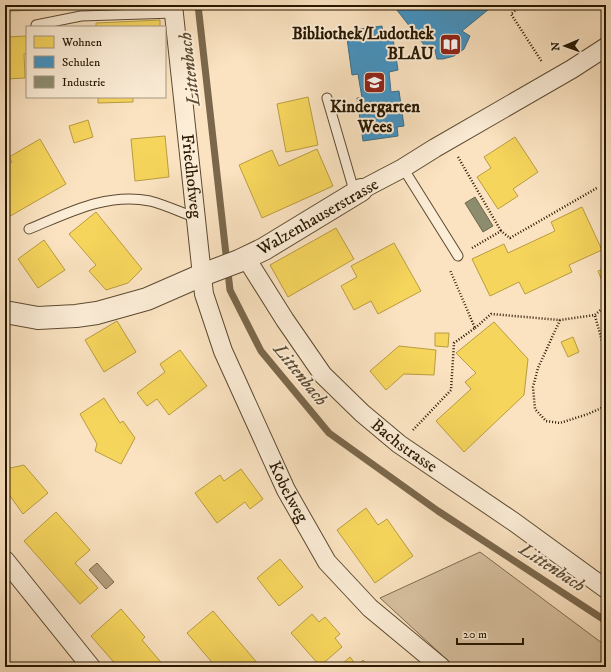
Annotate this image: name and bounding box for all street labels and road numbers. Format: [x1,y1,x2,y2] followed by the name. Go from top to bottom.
[176,133,207,220] street label: Friedhofweg
[252,173,383,261] street label: Walzenhauserstrasse
[366,414,441,478] street label: Bachstrasse
[263,458,314,527] street label: Kobelweg

